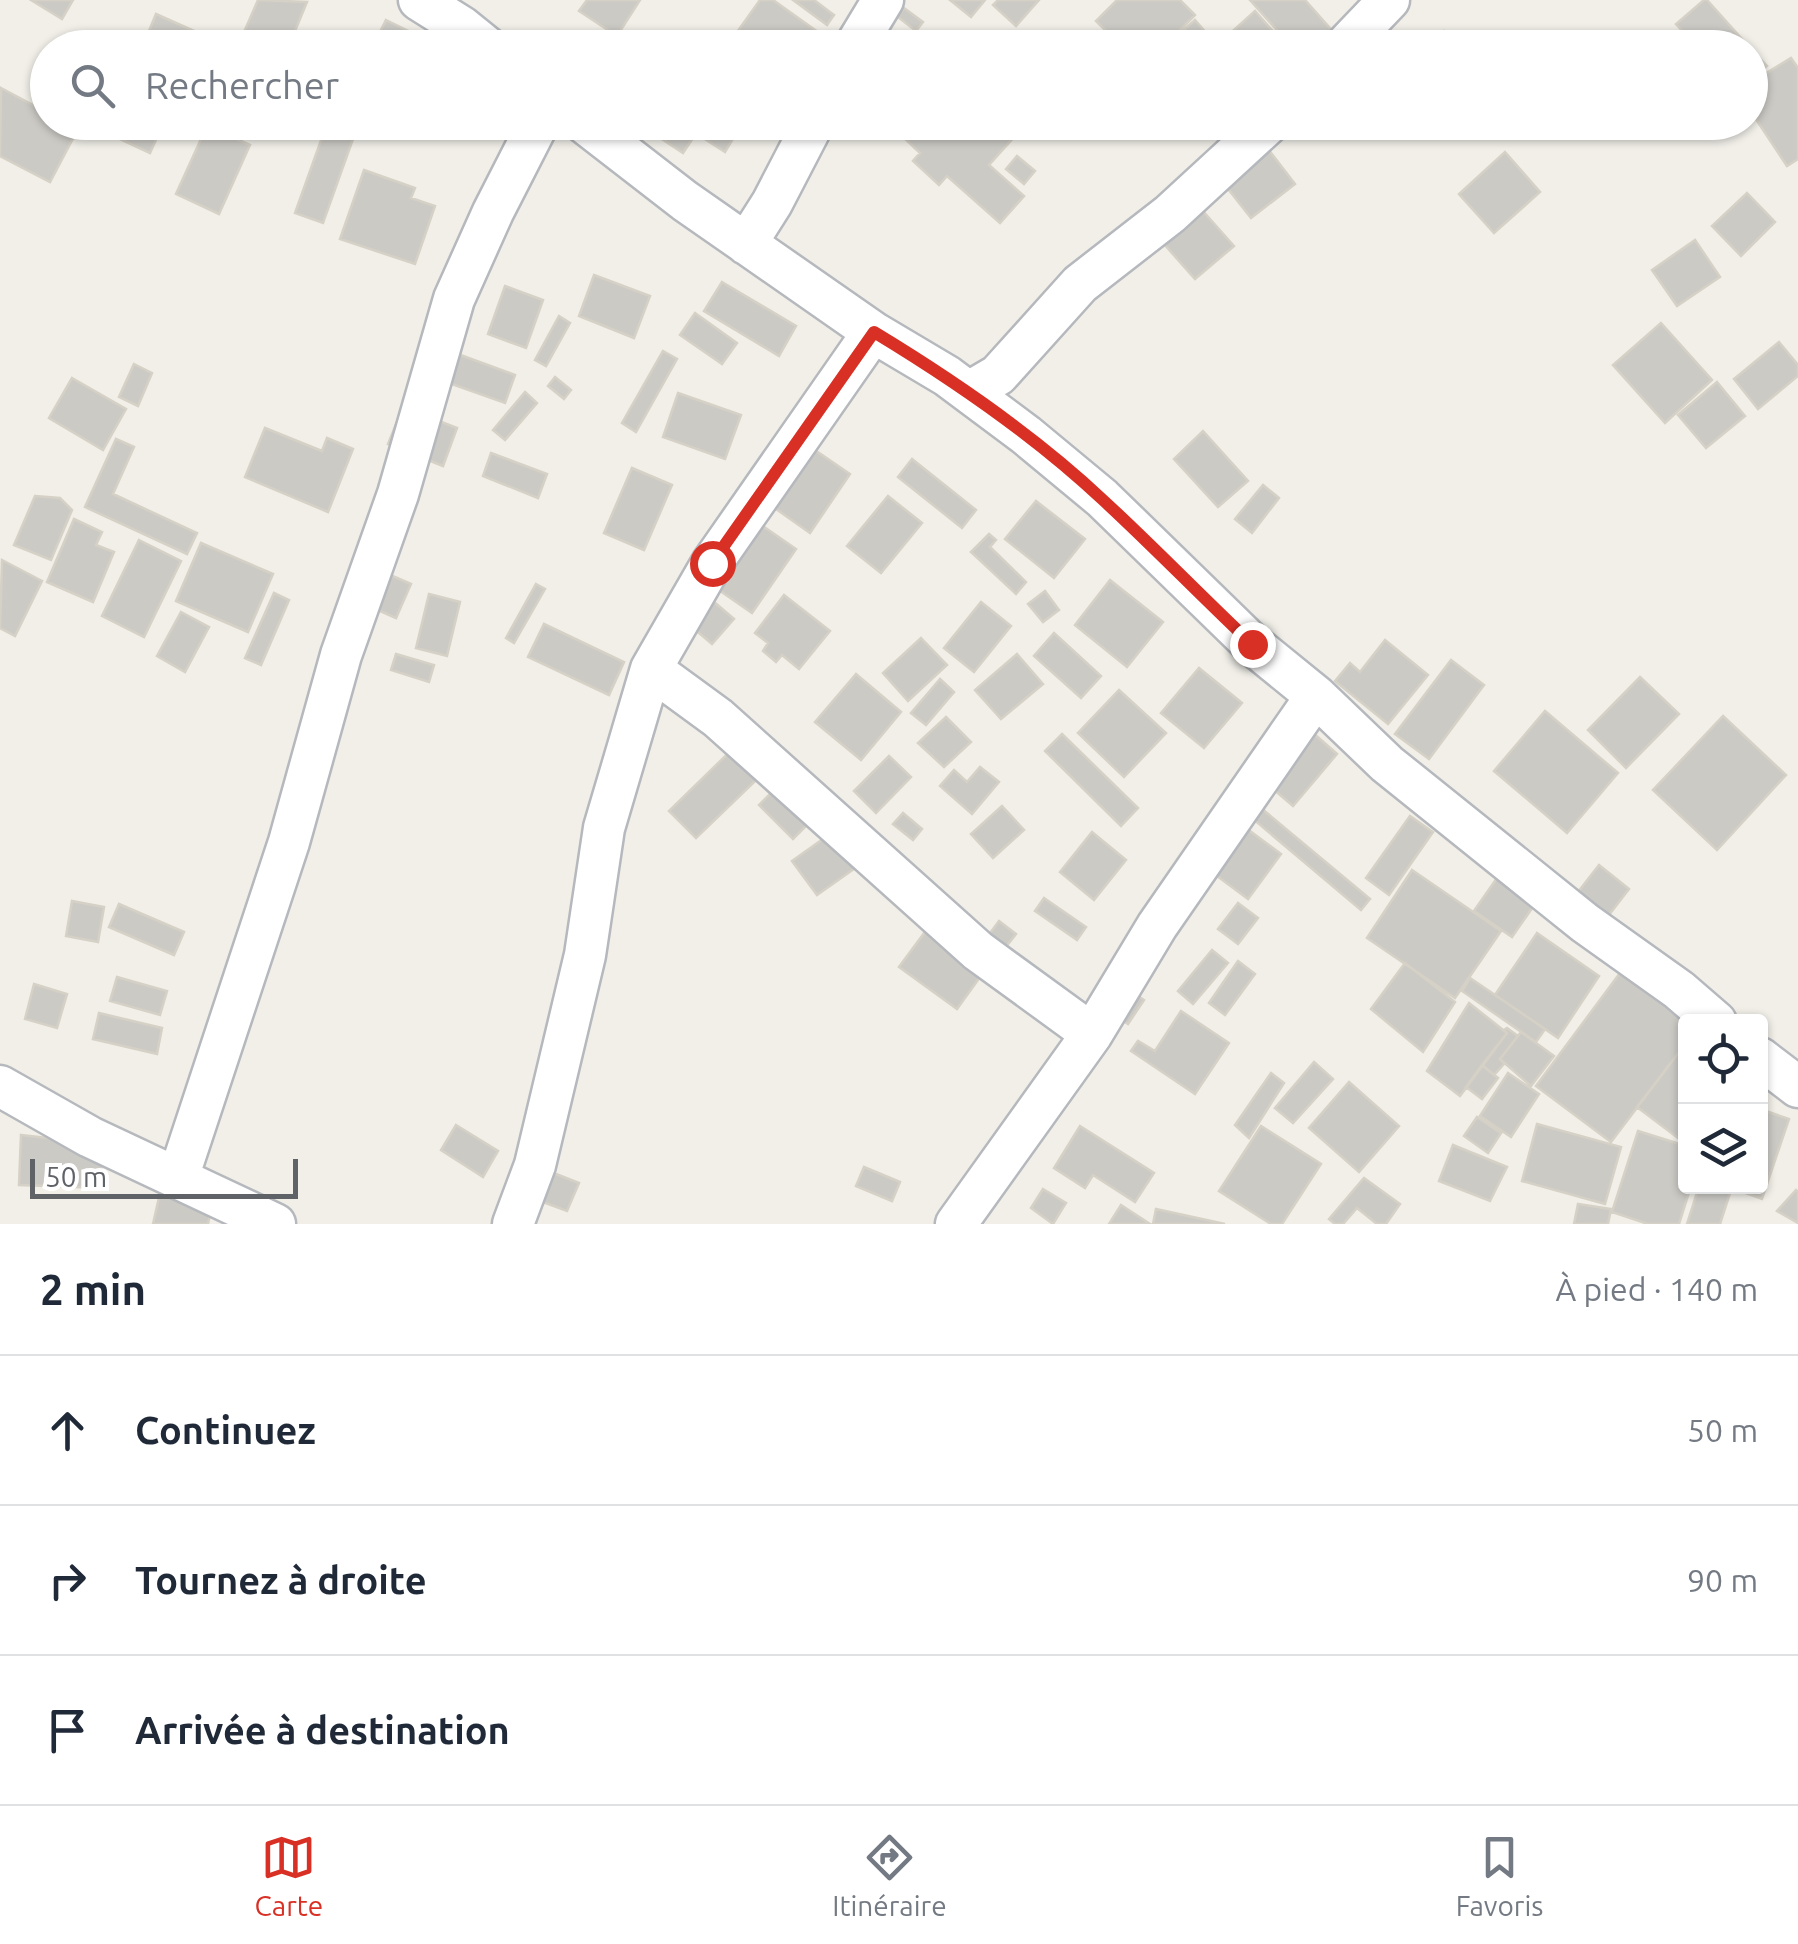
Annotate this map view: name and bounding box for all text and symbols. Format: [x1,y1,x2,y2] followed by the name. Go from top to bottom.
[30,30,1768,140] search box
[65,58,120,113] icon: search
[145,64,339,106] text: Rechercher
[690,541,736,587] route start
[1230,622,1276,668] route end
[1678,1014,1768,1194] map controls
[1678,1014,1768,1104] button: locate
[1678,1104,1768,1194] button: layers
[30,1154,298,1198] scale bar
[45,1161,107,1192] text: 50 m
[40,1266,146,1313] text: 2 min
[1555,1271,1758,1307] text: À pied · 140 m
[40,1403,95,1458] icon: ahead
[135,1409,316,1451] text: Continuez
[1687,1412,1758,1448] text: 50 m
[40,1553,95,1608] icon: right
[135,1559,427,1601] text: Tournez à droite
[1687,1562,1758,1598] text: 90 m
[40,1703,95,1758] icon: arrive
[135,1709,510,1751] text: Arrivée à destination
[255,1830,323,1921] tab: Carte
[832,1830,947,1921] tab: Itinéraire
[1456,1830,1543,1921] tab: Favoris

